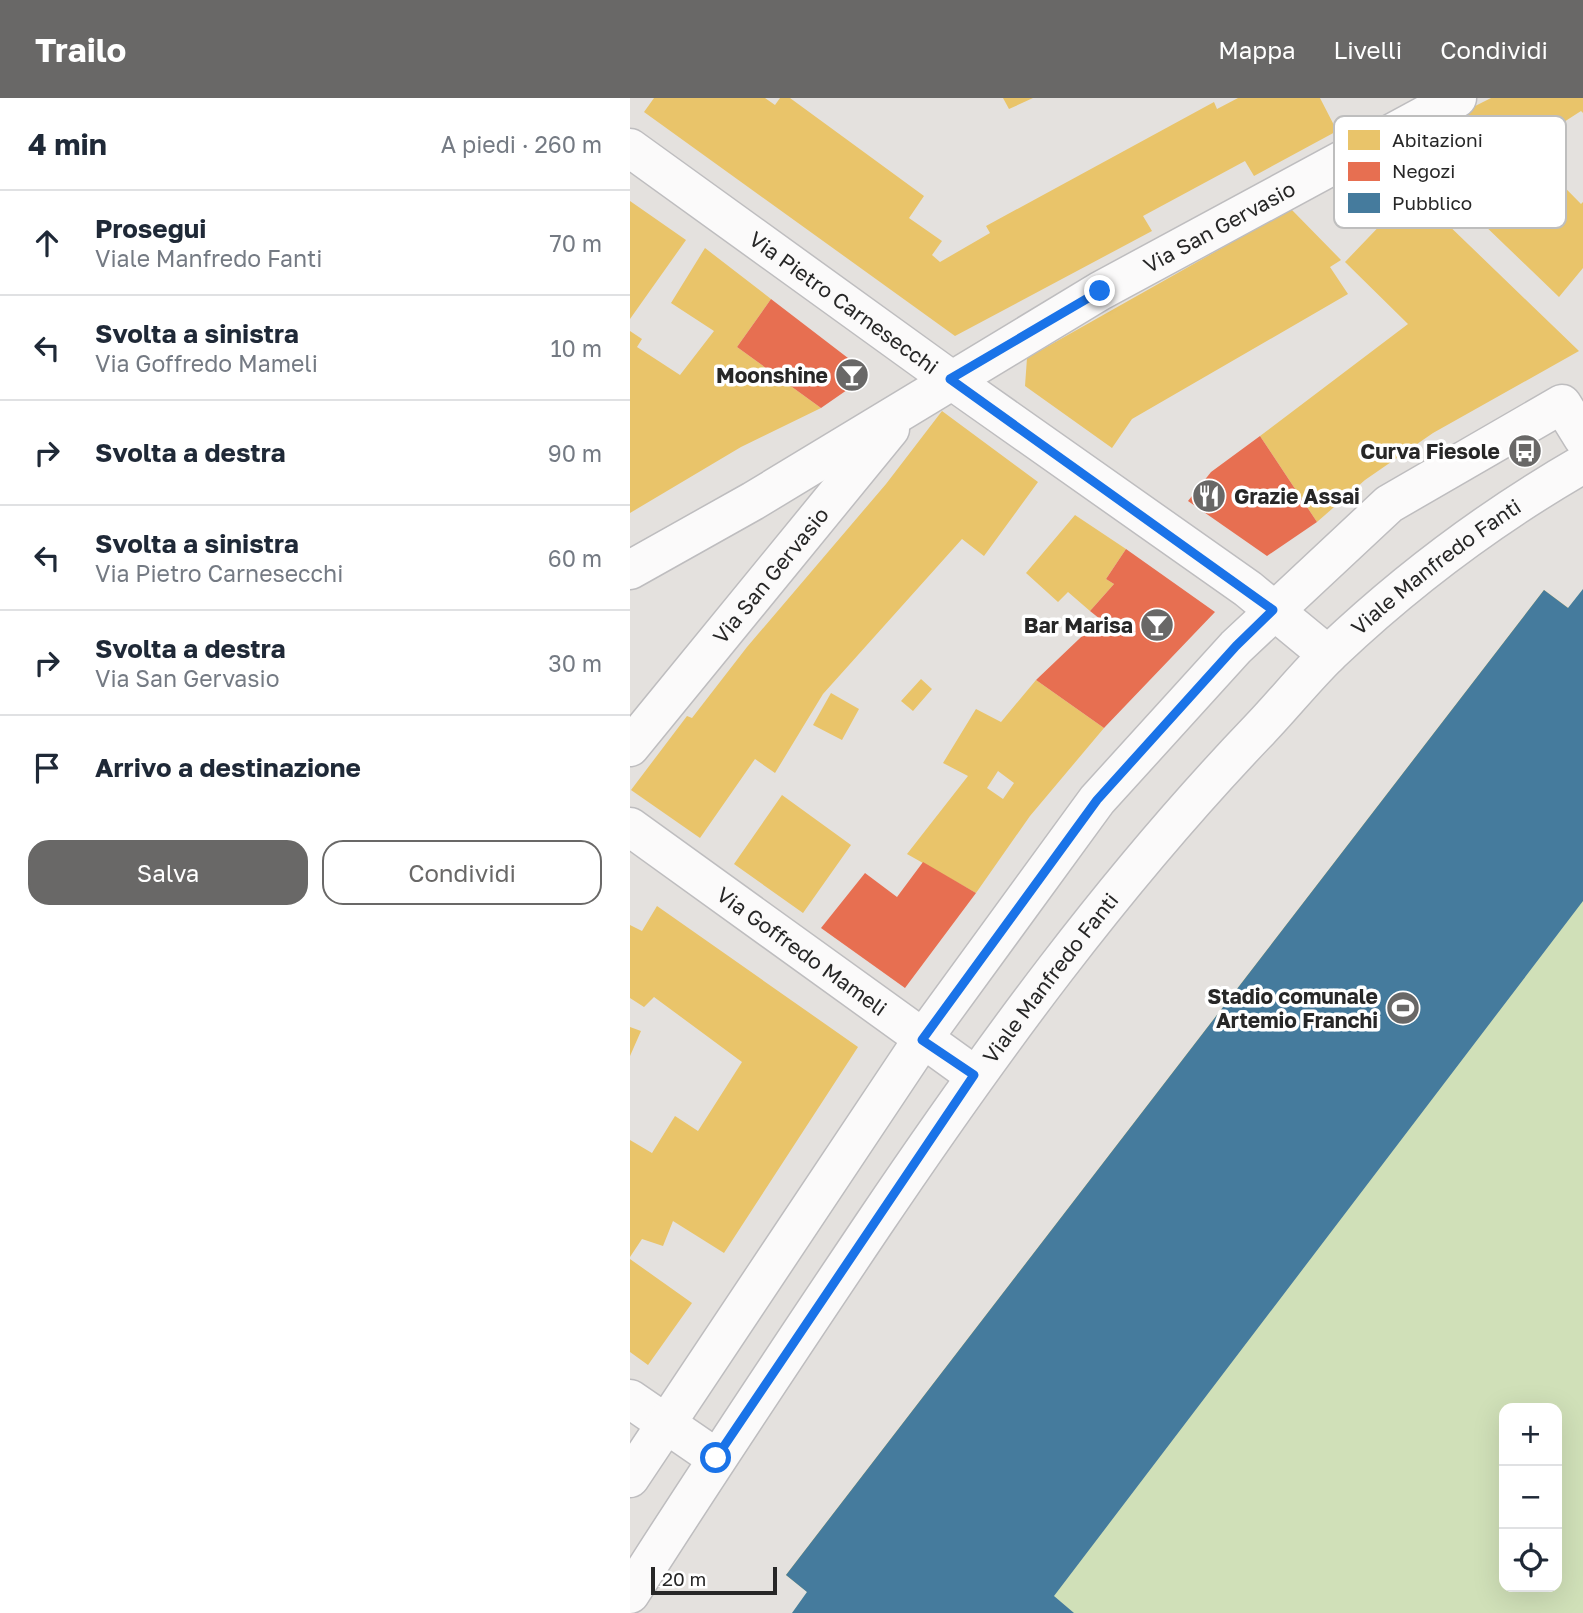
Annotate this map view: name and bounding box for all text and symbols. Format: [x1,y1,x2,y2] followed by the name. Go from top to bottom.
[35,30,126,69] text: Trailo
[1218,35,1295,64] text: Mappa
[1333,35,1402,64] text: Livelli
[1440,35,1548,64] text: Condividi
[1334,116,1566,228] legend
[28,126,107,162] text: 4 min
[1392,128,1483,151] text: Abitazioni
[441,130,602,158] text: A piedi · 260 m
[1392,159,1455,182] text: Negozi
[1139,175,1299,278] street label: Via San Gervasio
[1392,191,1472,214] text: Pubblico
[95,213,206,244] text: Prosegui
[28,224,66,262] icon: ahead
[744,226,944,379] street label: Via Pietro Carnesecchi
[549,229,602,257] text: 70 m
[95,244,322,272] text: Viale Manfredo Fanti
[1084,275,1115,306] route end
[95,318,299,349] text: Svolta a sinistra
[28,329,66,367] icon: left
[550,334,602,362] text: 10 m
[95,349,318,377] text: Via Goffredo Mameli
[833,356,871,394] bar icon: Moonshine
[716,362,828,388] place label: Moonshine
[1506,432,1544,470] bus stop icon: Curva Fiesole
[28,434,66,472] icon: right
[95,437,286,468] text: Svolta a destra
[1360,438,1500,464] place label: Curva Fiesole
[548,439,602,467] text: 90 m
[1190,477,1228,515] restaurant icon: Grazie Assai
[1234,483,1360,509] place label: Grazie Assai
[1346,493,1526,640] street label: Viale Manfredo Fanti
[707,502,834,649] street label: Via San Gervasio
[95,528,299,559] text: Svolta a sinistra
[28,539,66,577] icon: left
[548,544,602,572] text: 60 m
[95,559,343,587] text: Via Pietro Carnesecchi
[1138,606,1176,644] bar icon: Bar Marisa
[1024,612,1133,638] place label: Bar Marisa
[95,633,286,664] text: Svolta a destra
[28,644,66,682] icon: right
[548,649,602,677] text: 30 m
[95,664,279,692] text: Via San Gervasio
[28,749,66,787] icon: arrive
[95,752,361,783] text: Arrivo a destinazione
[28,840,308,905] button: Salva
[322,840,602,905] button: Condividi
[712,881,892,1021] street label: Via Goffredo Mameli
[977,887,1124,1068] street label: Viale Manfredo Fanti
[1207,983,1378,1033] place label: Stadio comunale Artemio Franchi
[1384,989,1422,1027] sports icon: Stadio comunale Artemio Franchi
[1499,1403,1562,1592] map controls
[1499,1403,1562,1466] button: +
[700,1442,731,1473] route start
[1499,1466,1562,1529] button: −
[1499,1529,1562,1592] button: locate
[651,1564,777,1596] scale bar
[662,1567,706,1590] text: 20 m

